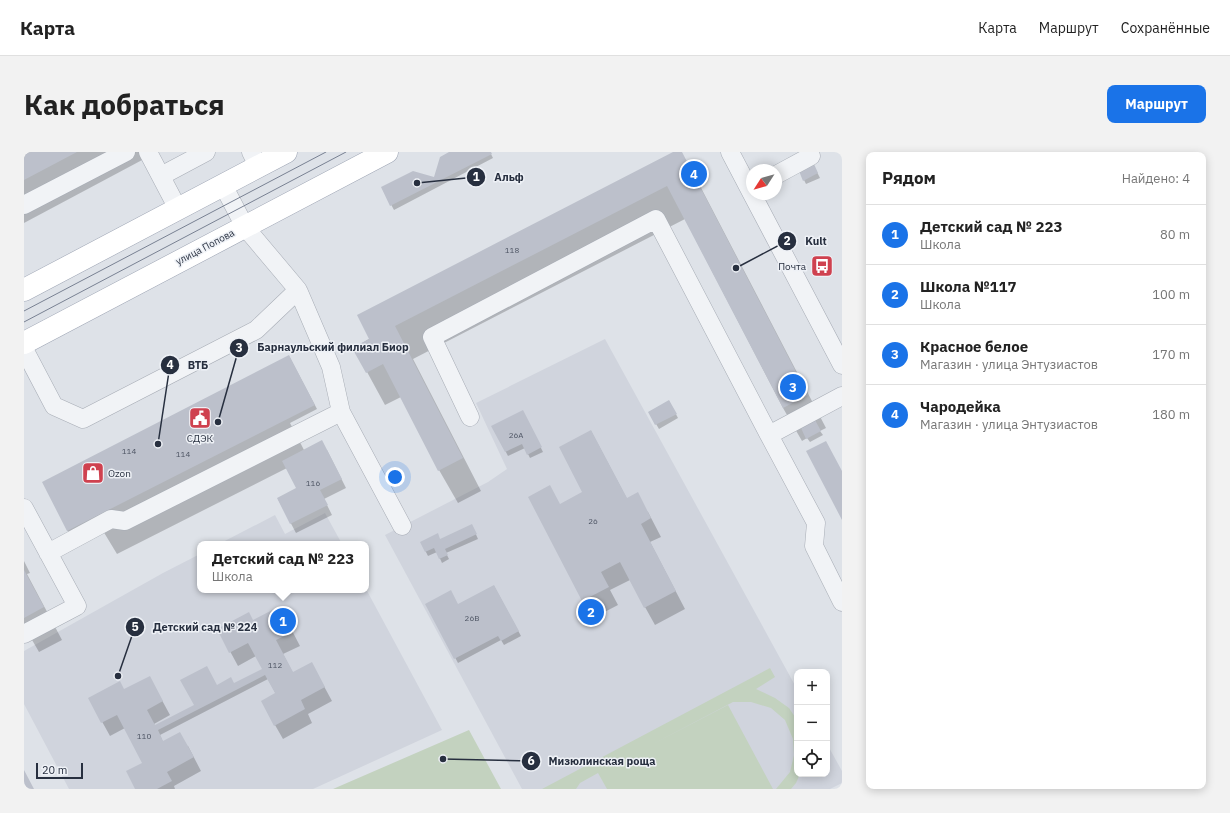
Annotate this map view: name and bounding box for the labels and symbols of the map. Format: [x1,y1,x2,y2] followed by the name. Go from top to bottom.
[681,159,707,189] pin: 4
[746,164,782,200] north arrow
[466,166,531,189] callout: Альф
[472,169,480,184] text: 1
[494,170,524,184] text: Альф
[173,226,237,268] street label: улица Попова
[777,229,835,252] callout: Kult
[783,233,791,248] text: 2
[805,234,827,248] text: Kult
[505,245,519,255] house number: 118
[809,253,835,279] bus stop icon: Почта
[778,260,807,273] place label: Почта
[229,336,416,359] callout: Барнаульский филиал Биор
[235,340,243,355] text: 3
[257,340,409,354] text: Барнаульский филиал Биор
[160,353,216,376] callout: ВТБ
[166,357,174,372] text: 4
[188,358,208,372] text: ВТБ
[780,372,806,402] pin: 3
[187,405,213,431] public building icon: СДЭК
[509,430,523,440] house number: 26А
[187,432,214,445] place label: СДЭК
[122,446,136,456] house number: 114
[176,449,190,459] house number: 114
[80,460,106,486] shop icon: Ozon
[108,467,131,480] place label: Ozon
[385,467,405,487] your location
[306,478,320,488] house number: 116
[588,516,598,526] house number: 26
[578,597,604,627] pin: 2
[270,606,296,636] pin: 1
[465,613,479,623] house number: 26В
[125,616,266,639] callout: Детский сад № 224
[131,619,139,634] text: 5
[153,620,258,634] text: Детский сад № 224
[268,660,282,670] house number: 112
[137,731,151,741] house number: 110
[521,750,664,773] callout: Мизюлинская роща
[527,753,535,768] text: 6
[549,754,655,768] text: Мизюлинская роща
[36,761,83,780] scale bar

